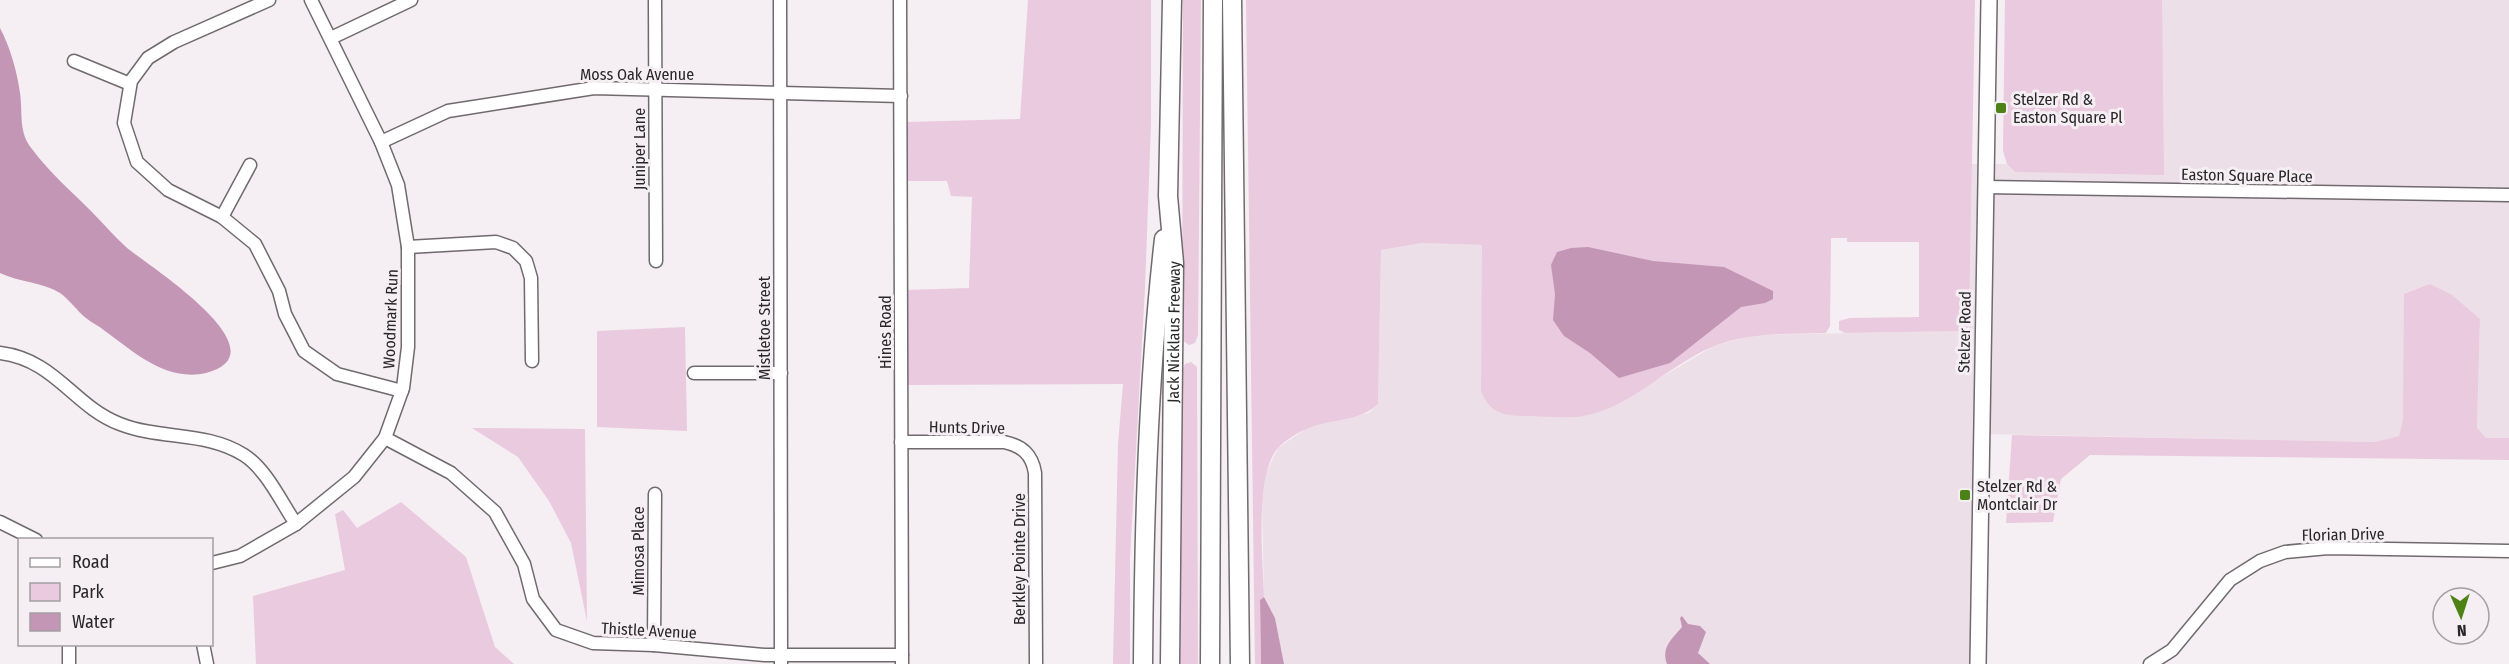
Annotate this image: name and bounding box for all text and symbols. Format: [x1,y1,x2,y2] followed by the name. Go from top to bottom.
[580,65,694,84] street label: Moss Oak Avenue
[2013,90,2122,127] place label: Stelzer Rd & Easton Square Pl
[1994,101,2008,115] marker: Stelzer Rd & Easton Square Pl
[630,108,649,190] street label: Juniper Lane
[2181,165,2313,186] street label: Easton Square Place
[1164,260,1184,403] street label: Jack Nicklaus Freeway
[379,269,402,369] street label: Woodmark Run
[755,275,774,380] street label: Mistletoe Street
[1954,291,1975,373] street label: Stelzer Road
[876,295,895,369] street label: Hines Road
[929,417,1005,438] street label: Hunts Drive
[1977,477,2058,514] place label: Stelzer Rd & Montclair Dr
[1958,488,1972,502] marker: Stelzer Rd & Montclair Dr
[1010,493,1029,625] street label: Berkley Pointe Drive
[629,506,648,596] street label: Mimosa Place
[2301,524,2385,545] street label: Florian Drive
[18,538,213,646] legend
[72,551,109,573] text: Road
[72,581,105,603] text: Park
[2431,586,2491,646] north arrow
[72,611,115,633] text: Water
[601,619,697,642] street label: Thistle Avenue
[2456,621,2467,640] text: N

